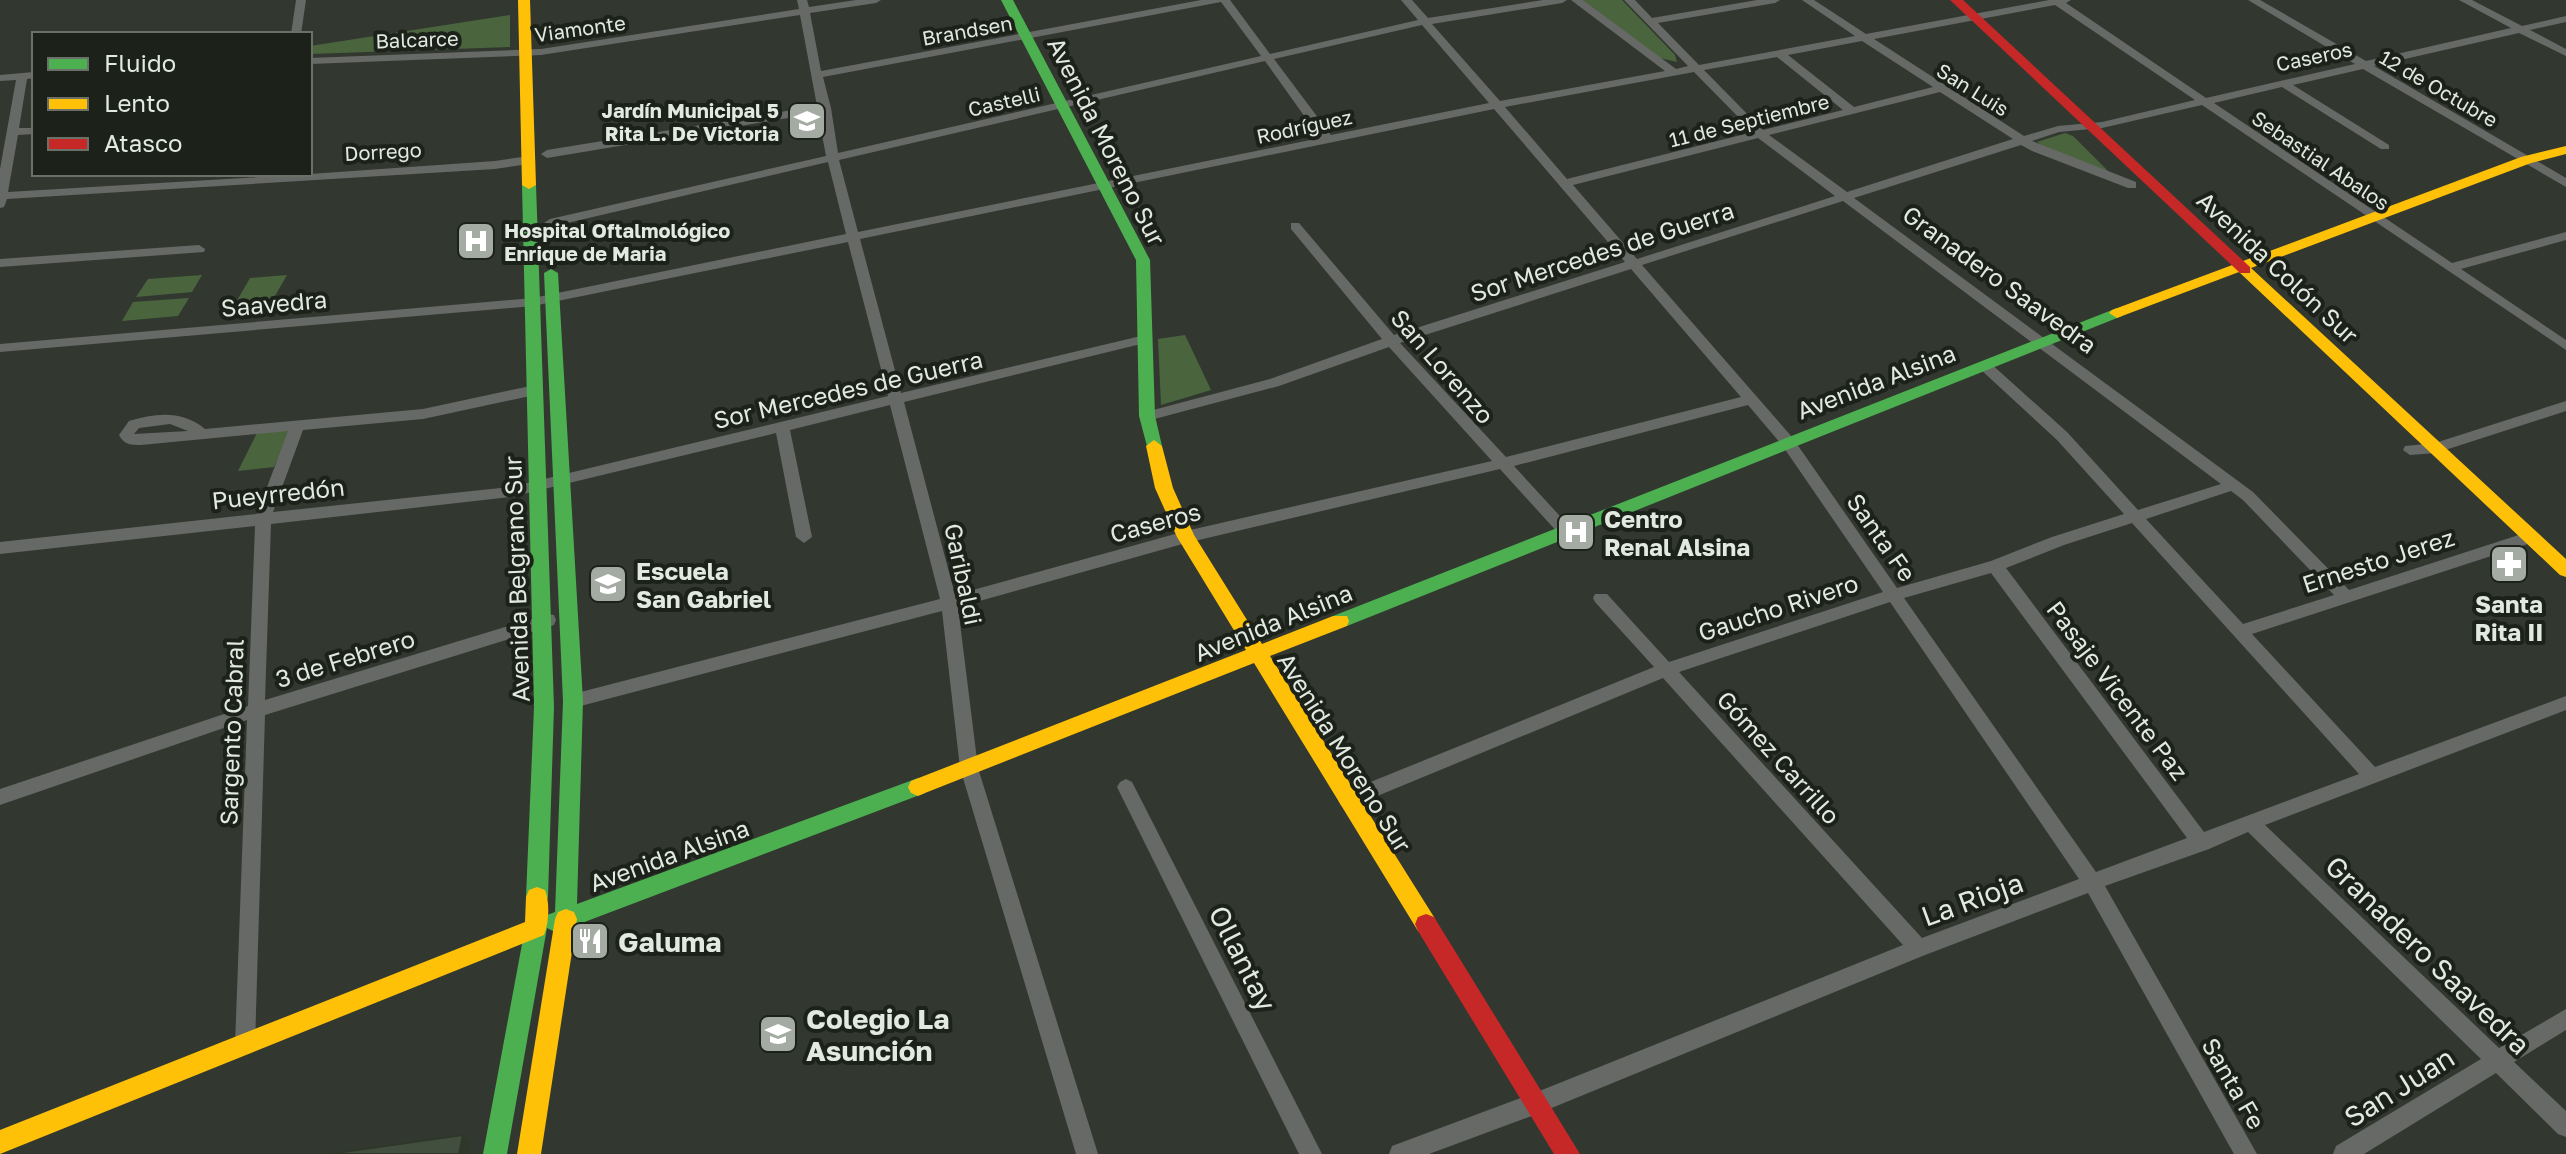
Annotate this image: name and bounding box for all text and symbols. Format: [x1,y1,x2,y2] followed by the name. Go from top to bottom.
[533,10,627,46] street label: Viamonte
[920,10,1014,50] street label: Brandsen
[375,26,459,52] street label: Balcarce
[32,32,312,176] legend
[1042,32,1172,250] street label: Avenida Moreno Sur
[2274,36,2354,76] street label: Caseros
[2376,44,2502,132] street label: 12 de Octubre
[104,48,176,77] text: Fluido
[1933,58,2013,120] street label: San Luis
[966,81,1042,121] street label: Castelli
[104,88,170,117] text: Lento
[1666,88,1832,152] street label: 11 de Septiembre
[602,98,779,145] place label: Jardín Municipal 5 Rita L. De Victoria
[786,100,828,142] school or university icon: Jardín Municipal 5 Rita L. De Victoria
[1254,104,1354,148] street label: Rodríguez
[2248,105,2394,215] street label: Sebastial Abalos
[104,128,182,157] text: Atasco
[344,137,422,165] street label: Dorrego
[2191,185,2365,349] street label: Avenida Colón Sur
[1467,195,1737,307] street label: Sor Mercedes de Guerra
[1897,199,2103,359] street label: Granadero Saavedra
[504,218,730,265] place label: Hospital Oftalmológico Enrique de Maria
[455,220,497,262] hospital icon: Hospital Oftalmológico Enrique de Maria
[220,284,328,322] street label: Saavedra
[1385,303,1501,429] street label: San Lorenzo
[1792,337,1960,425] street label: Avenida Alsina
[711,344,985,434] street label: Sor Mercedes de Guerra
[497,455,535,703] street label: Avenida Belgrano Sur
[210,472,346,514] street label: Pueyrredón
[1841,487,1923,587] street label: Santa Fe
[1106,496,1204,548] street label: Caseros
[1604,504,1750,561] place label: Centro Renal Alsina
[1555,511,1597,553] hospital icon: Centro Renal Alsina
[939,520,989,628] street label: Garibaldi
[2298,522,2458,598] street label: Ernesto Jerez
[2488,543,2530,585] pharmacy icon: Santa Rita II
[636,556,771,613] place label: Escuela San Gabriel
[587,563,629,605] school or university icon: Escuela San Gabriel
[1694,567,1862,647] street label: Gaucho Rivero
[1190,577,1356,667] street label: Avenida Alsina
[2474,589,2544,646] place label: Santa Rita II
[2041,595,2195,785] street label: Pasaje Vicente Paz
[272,623,418,693] street label: 3 de Febrero
[213,638,249,826] street label: Sargento Cabral
[1272,647,1418,857] street label: Avenida Moreno Sur
[1712,684,1846,830] street label: Gómez Carrillo
[585,813,753,897] street label: Avenida Alsina
[2319,849,2537,1061] street label: Granadero Saavedra
[1917,865,2027,933] street label: La Rioja
[1203,900,1284,1016] street label: Ollantay
[569,920,611,962] restaurant icon: Galuma
[618,925,722,958] place label: Galuma
[806,1002,950,1067] place label: Colegio La Asunción
[757,1013,799,1055] school or university icon: Colegio La Asunción
[2196,1032,2272,1134] street label: Santa Fe
[2338,1040,2460,1134] street label: San Juan

